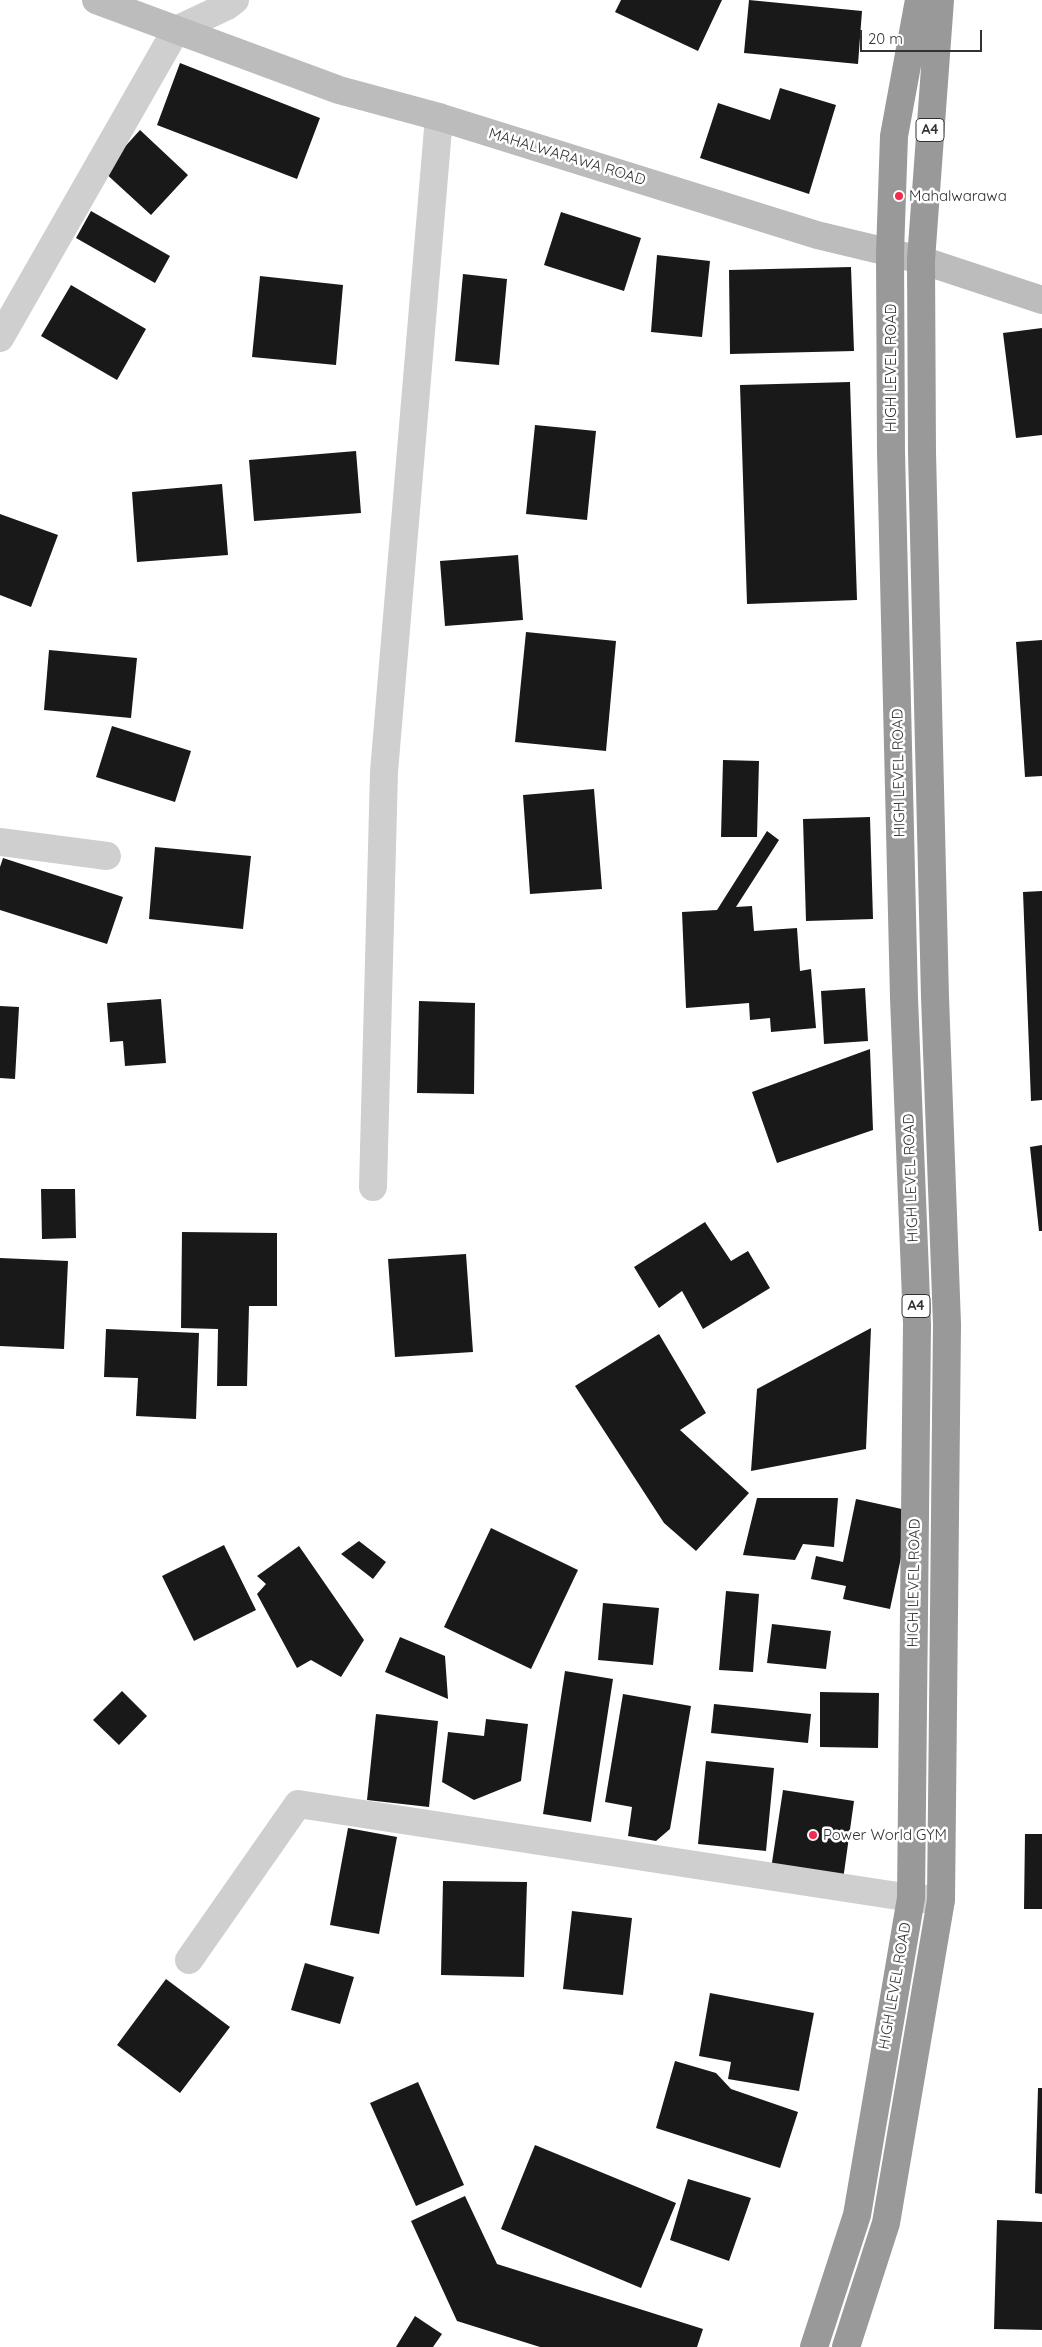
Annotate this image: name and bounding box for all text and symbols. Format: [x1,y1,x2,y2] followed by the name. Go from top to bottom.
[862,20,984,52] scale bar
[868,29,903,48] text: 20 m
[916,118,944,142] road number: A4
[486,125,648,189] street label: MAHALWARAWA ROAD
[909,187,1007,205] place label: Mahalwarawa
[893,190,905,202] marker: Mahalwarawa
[882,304,900,432] street label: HIGH LEVEL ROAD
[889,708,909,838] street label: HIGH LEVEL ROAD
[900,1113,922,1243] street label: HIGH LEVEL ROAD
[902,1294,930,1318] road number: A4
[904,1518,924,1648] street label: HIGH LEVEL ROAD
[823,1826,947,1844] place label: Power World GYM
[807,1829,819,1841] marker: Power World GYM
[875,1921,915,2051] street label: HIGH LEVEL ROAD

